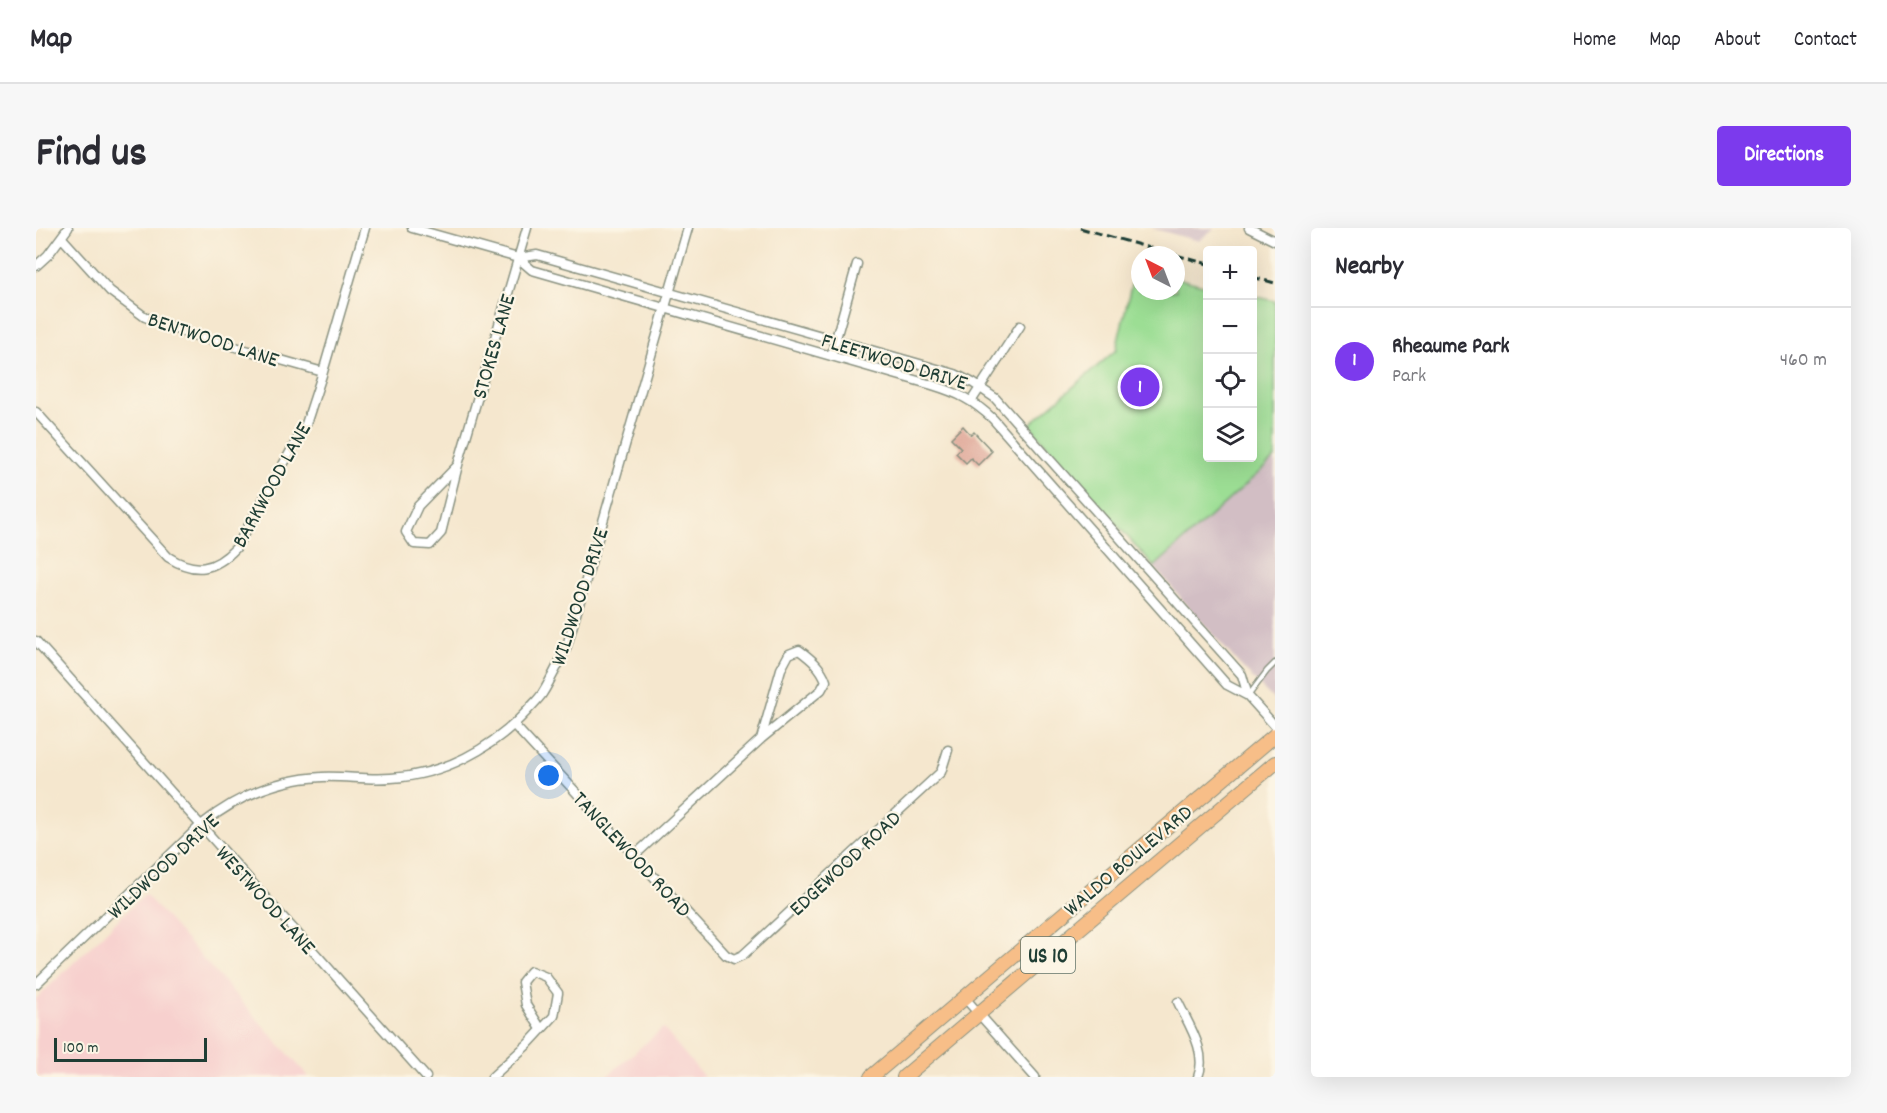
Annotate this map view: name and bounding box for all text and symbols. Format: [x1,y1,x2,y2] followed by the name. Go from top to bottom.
[30,21,72,61] text: Map
[1572,26,1616,56] text: Home
[1649,26,1681,56] text: Map
[1714,26,1761,56] text: About
[1794,26,1857,56] text: Contact
[36,126,147,186] text: Find us
[1717,126,1851,186] button: Directions
[1131,246,1185,300] north arrow
[1203,246,1257,462] map controls
[1203,246,1257,300] button: +
[1335,249,1403,286] text: Nearby
[466,291,525,403] street label: STOKES LANE
[1203,300,1257,354] button: −
[143,306,282,377] street label: BENTWOOD LANE
[817,326,971,400] street label: FLEETWOOD DRIVE
[1392,332,1510,363] text: Rheaume Park
[1352,347,1357,375] text: 1
[1780,347,1827,375] text: 460 m
[1203,354,1257,408] button: locate
[1392,363,1426,391] text: Park
[1120,364,1160,410] pin: 1
[1203,408,1257,462] button: layers
[226,417,320,554] street label: BARKWOOD LANE
[544,524,618,670] street label: WILDWOOD DRIVE
[534,761,563,790] your location
[564,785,697,925] street label: TANGLEWOOD ROAD
[1058,798,1200,925] street label: WALDO BOULEVARD
[783,804,909,925] street label: EDGEWOOD ROAD
[101,807,227,928] street label: WILDWOOD DRIVE
[207,840,322,963] street label: WESTWOOD LANE
[1021,937,1075,973] road number: US 10
[54,1035,207,1062] scale bar
[63,1037,99,1060] text: 100 m

